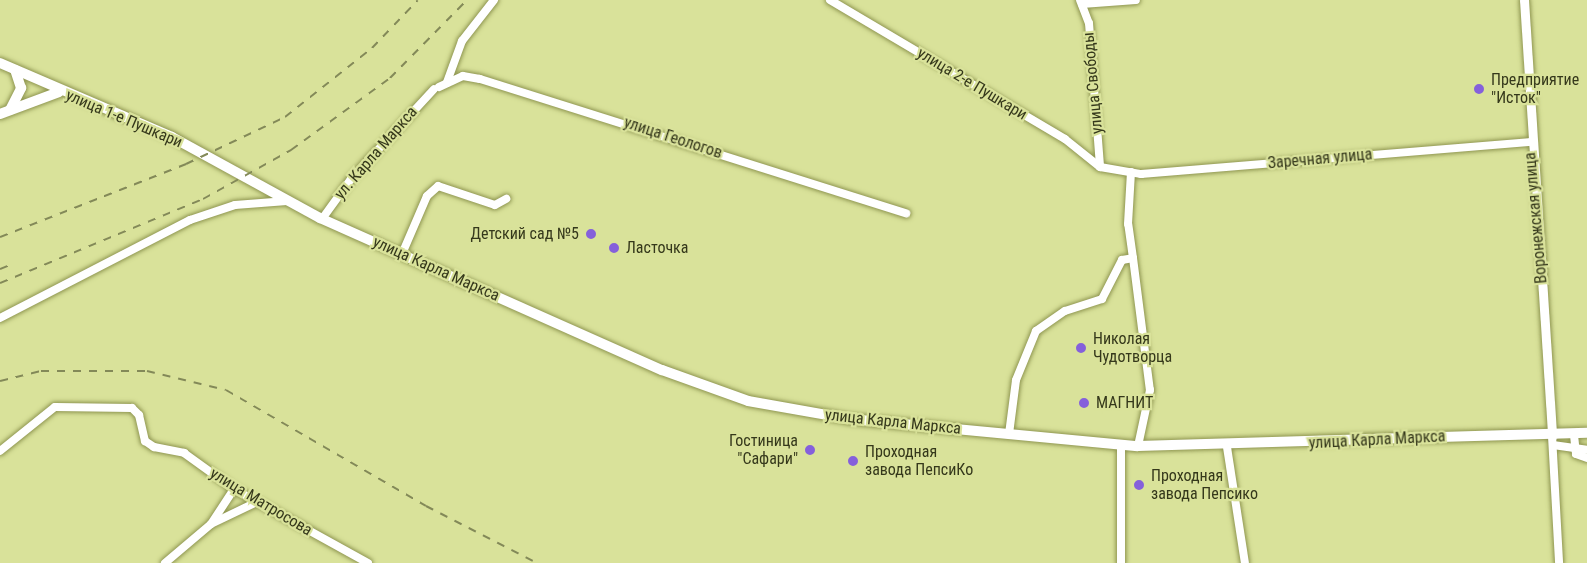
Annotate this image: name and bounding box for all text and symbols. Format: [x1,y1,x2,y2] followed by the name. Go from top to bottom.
[1079,31,1107,135] street label: улица Свободы
[914,44,1030,124] street label: улица 2-е Пушкари
[1491,70,1579,108] place label: Предприятие "Исток"
[1472,82,1486,96] marker: Предприятие "Исток"
[63,86,185,152] street label: улица 1-е Пушкари
[331,103,421,203] street label: ул. Карла Маркса
[621,113,725,163] street label: улица Геологов
[1267,145,1373,173] street label: Заречная улица
[1521,152,1551,284] street label: Воронежская улица
[470,224,579,244] place label: Детский сад №5
[584,227,598,241] marker: Детский сад №5
[370,232,502,306] street label: улица Карла Маркса
[626,238,688,258] place label: Ласточка
[607,241,621,255] marker: Ласточка
[1093,329,1172,367] place label: Николая Чудотворца
[1074,341,1088,355] marker: Николая Чудотворца
[1096,393,1153,413] place label: МАГНИТ
[1077,396,1091,410] marker: МАГНИТ
[824,405,962,439] street label: улица Карла Маркса
[1308,427,1446,453] street label: улица Карла Маркса
[729,431,798,469] place label: Гостиница "Сафари"
[865,442,973,480] place label: Проходная завода ПепсиКо
[803,443,817,457] marker: Гостиница "Сафари"
[846,454,860,468] marker: Проходная завода ПепсиКо
[206,464,316,540] street label: улица Матросова
[1151,466,1258,504] place label: Проходная завода Пепсико
[1132,478,1146,492] marker: Проходная завода Пепсико

